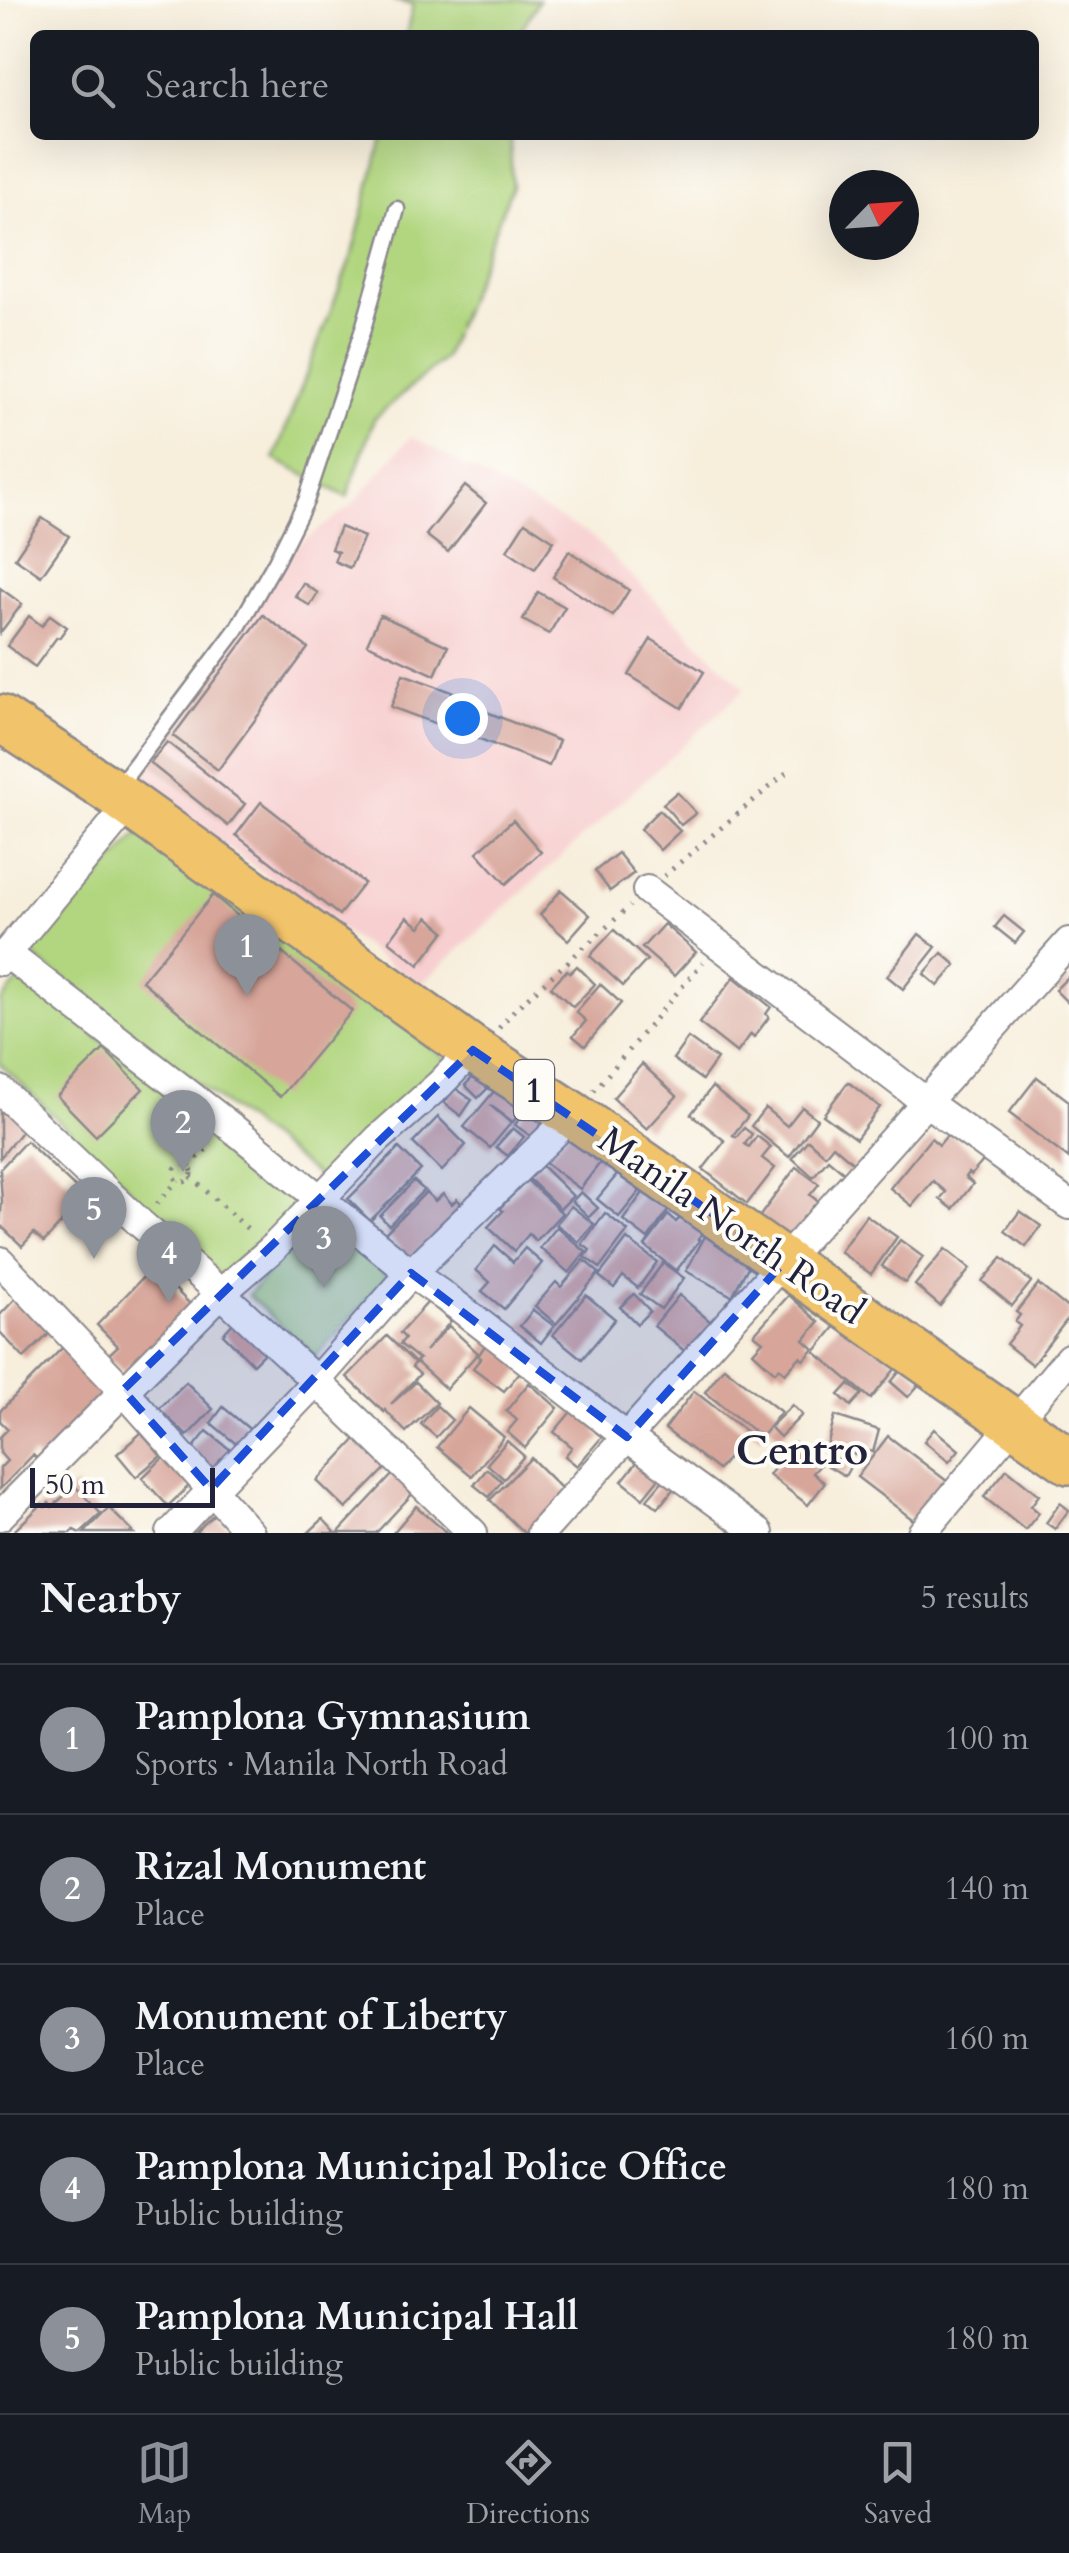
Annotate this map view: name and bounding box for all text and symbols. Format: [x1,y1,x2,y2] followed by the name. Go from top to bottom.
[30,30,1039,140] search box
[65,58,120,113] icon: search
[145,59,329,111] text: Search here
[829,170,919,260] north arrow
[437,693,488,744] your location
[214,914,280,996] pin: 1
[514,1060,554,1120] road number: 1
[150,1090,216,1172] pin: 2
[588,1114,875,1337] street label: Manila North Road
[62,1176,126,1259] pin: 5
[292,1206,356,1288] pin: 3
[136,1220,202,1303] pin: 4
[736,1422,868,1479] district label: Centro
[30,1463,215,1508] scale bar
[45,1466,105,1504] text: 50 m
[40,1570,182,1627] text: Nearby
[921,1576,1029,1620] text: 5 results
[135,1691,530,1743] text: Pamplona Gymnasium
[64,1717,81,1761] text: 1
[944,1717,1029,1761] text: 100 m
[135,1743,508,1787] text: Sports · Manila North Road
[135,1841,426,1893] text: Rizal Monument
[64,1867,81,1911] text: 2
[944,1867,1029,1911] text: 140 m
[135,1893,205,1937] text: Place
[135,1991,507,2043] text: Monument of Liberty
[64,2017,81,2061] text: 3
[944,2017,1029,2061] text: 160 m
[135,2043,205,2087] text: Place
[135,2141,727,2193] text: Pamplona Municipal Police Office
[64,2167,81,2211] text: 4
[944,2167,1029,2211] text: 180 m
[135,2193,343,2237] text: Public building
[135,2291,578,2343] text: Pamplona Municipal Hall
[64,2317,81,2361] text: 5
[944,2317,1029,2361] text: 180 m
[135,2343,343,2387] text: Public building
[137,2435,192,2533] tab: Map
[466,2435,590,2533] tab: Directions
[864,2435,932,2533] tab: Saved

